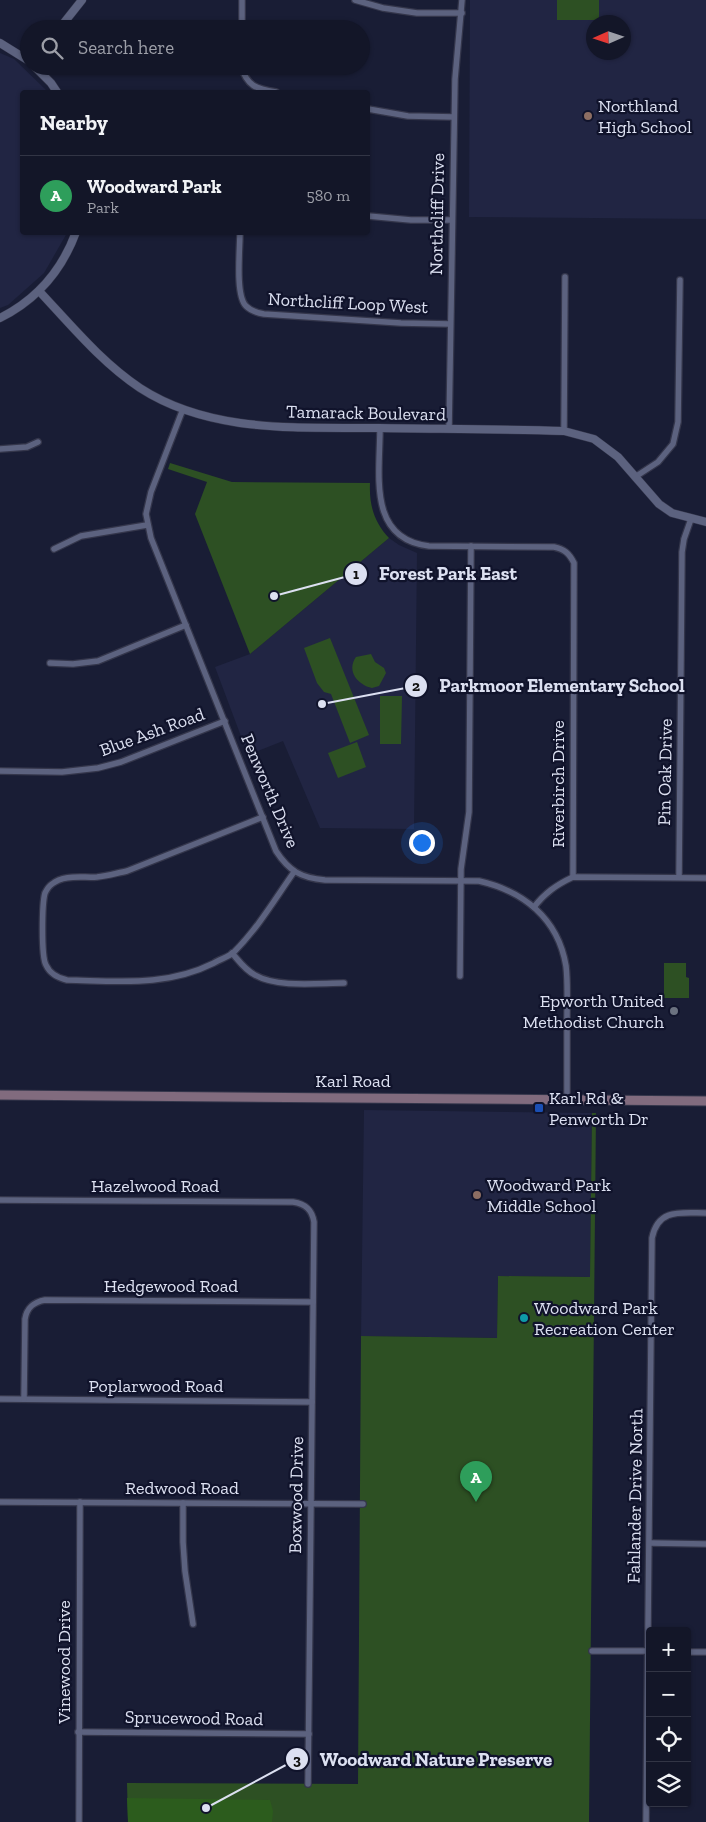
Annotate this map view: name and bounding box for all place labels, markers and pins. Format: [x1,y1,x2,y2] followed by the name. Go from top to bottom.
[598,95,692,138] place label: Northland High School
[582,110,594,122] marker: Northland High School
[344,557,527,591] callout: Forest Park East
[403,669,695,703] callout: Parkmoor Elementary School
[523,990,664,1033] place label: Epworth United Methodist Church
[668,1005,680,1017] marker: Epworth United Methodist Church
[549,1087,649,1130] place label: Karl Rd & Penworth Dr
[533,1102,545,1114] marker: Karl Rd & Penworth Dr
[487,1174,612,1217] place label: Woodward Park Middle School
[471,1189,483,1201] marker: Woodward Park Middle School
[534,1297,675,1340] place label: Woodward Park Recreation Center
[518,1312,530,1324] marker: Woodward Park Recreation Center
[460,1461,492,1502] pin: A
[285,1742,562,1776] callout: Woodward Nature Preserve

